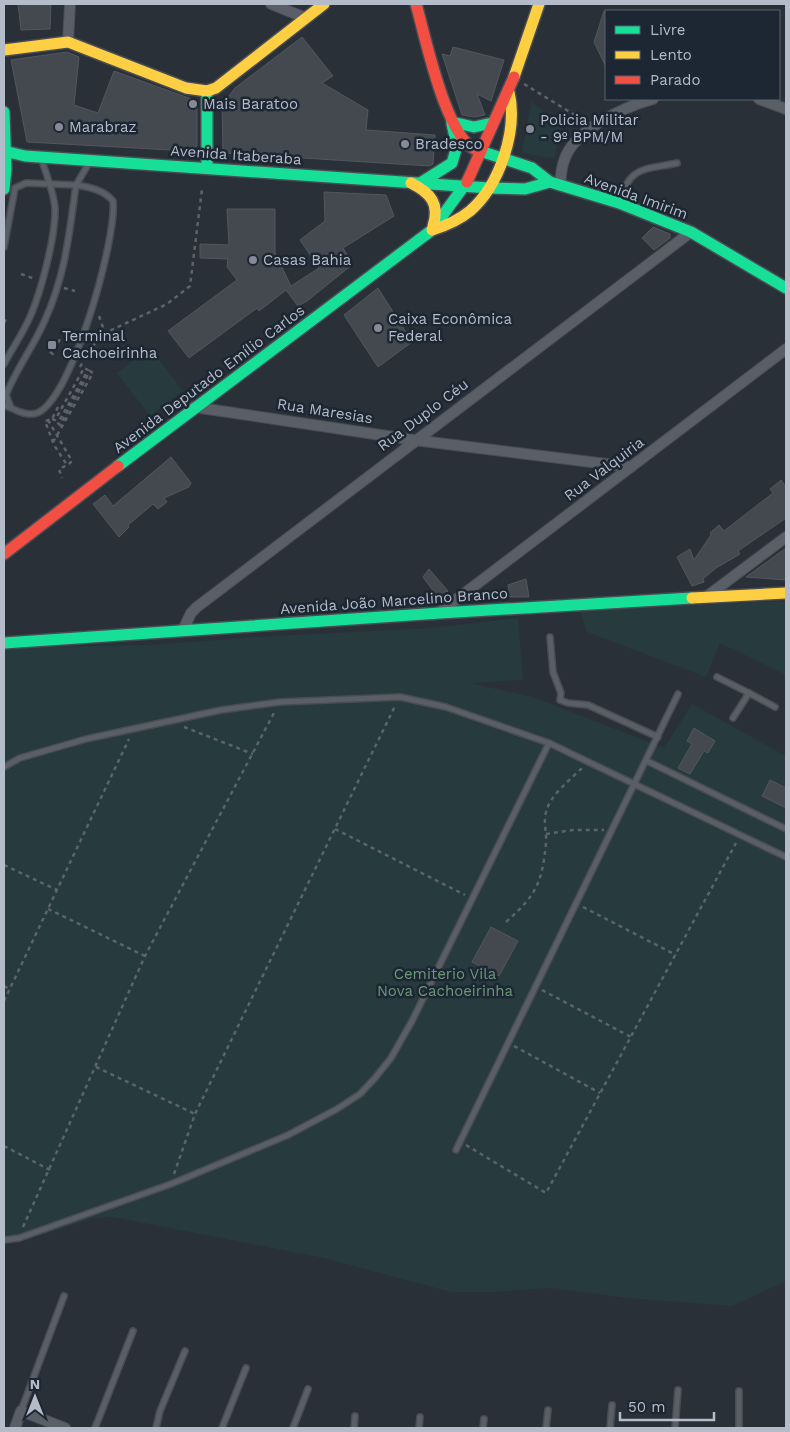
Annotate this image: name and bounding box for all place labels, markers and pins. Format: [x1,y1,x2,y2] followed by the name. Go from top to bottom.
[203,95,298,113] place label: Mais Baratoo
[187,98,199,110] marker: Mais Baratoo
[540,111,639,146] place label: Policia Militar - 9º BPM/M
[69,118,136,136] place label: Marabraz
[53,121,65,133] marker: Marabraz
[524,123,536,135] marker: Policia Militar - 9º BPM/M
[415,135,483,153] place label: Bradesco
[399,138,411,150] marker: Bradesco
[263,251,352,269] place label: Casas Bahia
[247,254,259,266] marker: Casas Bahia
[388,310,513,345] place label: Caixa Econômica Federal
[372,322,384,334] marker: Caixa Econômica Federal
[62,327,158,362] place label: Terminal Cachoeirinha
[46,339,58,351] marker: Terminal Cachoeirinha

